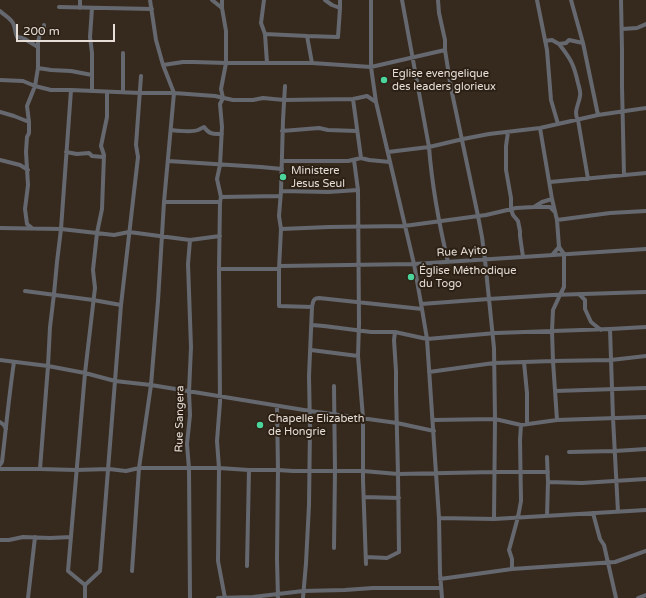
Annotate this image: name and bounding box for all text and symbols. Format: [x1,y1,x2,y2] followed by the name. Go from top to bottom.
[18,16,117,42] scale bar
[23,24,60,38] text: 200 m
[392,67,496,93] place label: Eglise evengelique des leaders glorieux
[379,75,389,85] marker: Eglise evengelique des leaders glorieux
[291,164,345,190] place label: Ministere Jesus Seul
[278,172,288,182] marker: Ministere Jesus Seul
[436,244,488,260] street label: Rue Ayito
[419,264,516,290] place label: Église Méthodique du Togo
[406,272,416,282] marker: Église Méthodique du Togo
[173,385,187,453] street label: Rue Sangera
[268,412,364,438] place label: Chapelle Elizabeth de Hongrie
[255,420,265,430] marker: Chapelle Elizabeth de Hongrie

